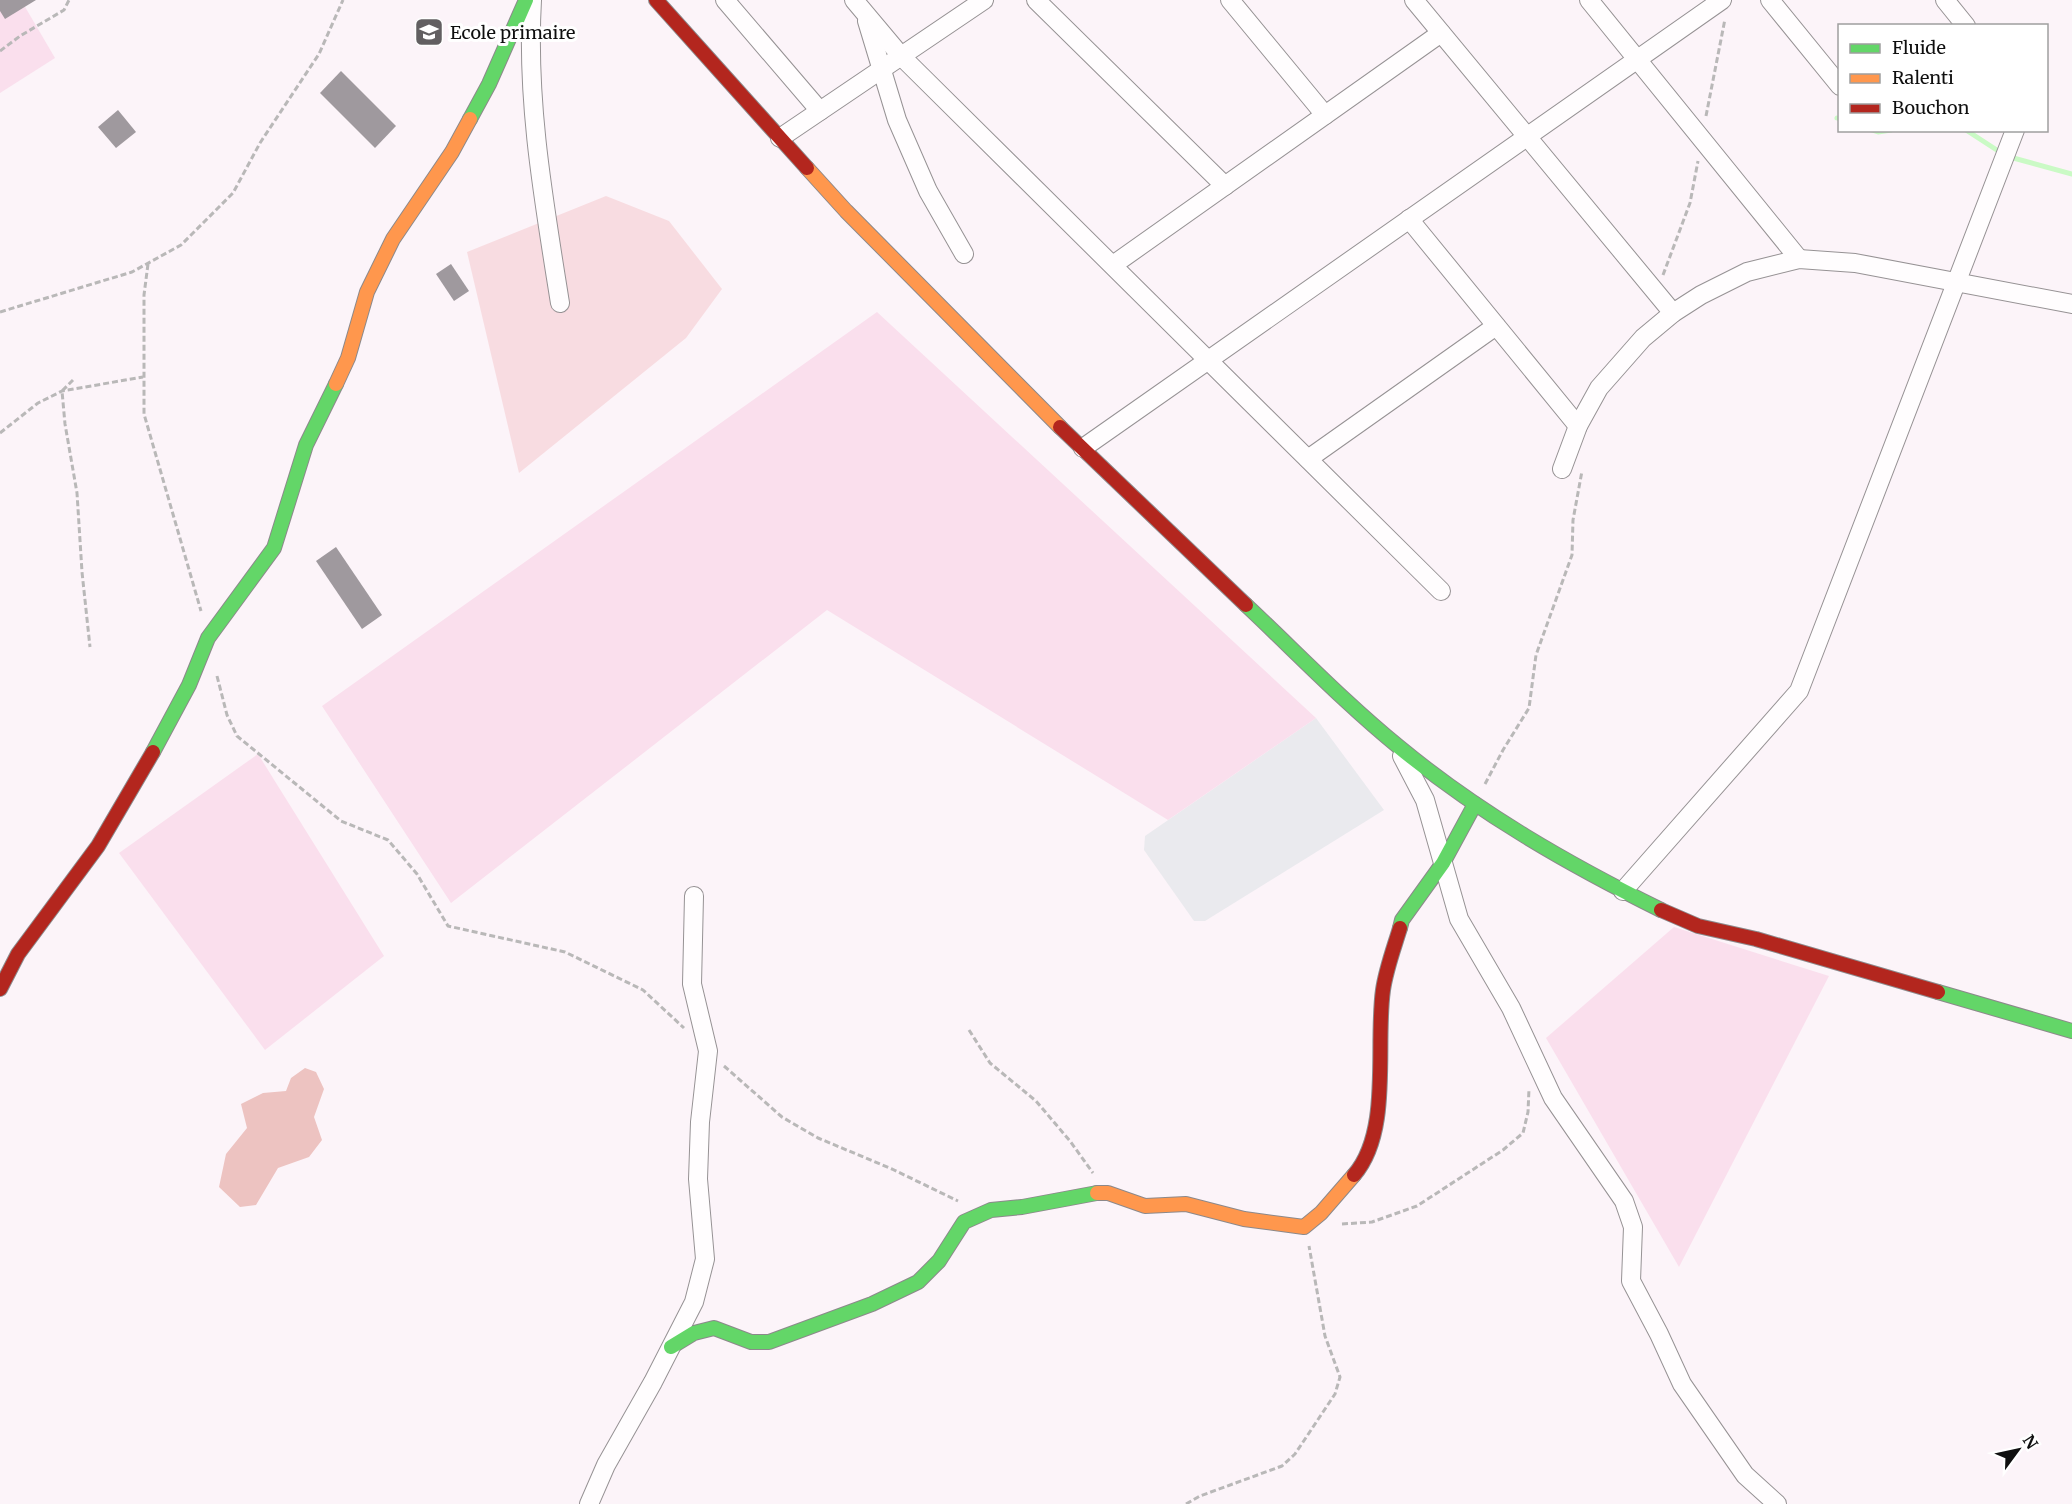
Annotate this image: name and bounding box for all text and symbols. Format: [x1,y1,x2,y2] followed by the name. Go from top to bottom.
[413,16,445,48] school or university icon: Ecole primaire
[450,21,575,44] place label: Ecole primaire
[1838,24,2048,132] legend
[1892,36,1946,59] text: Fluide
[1892,66,1954,89] text: Ralenti
[1892,96,1969,119] text: Bouchon
[1988,1420,2048,1480] north arrow
[2019,1431,2043,1453] text: N

